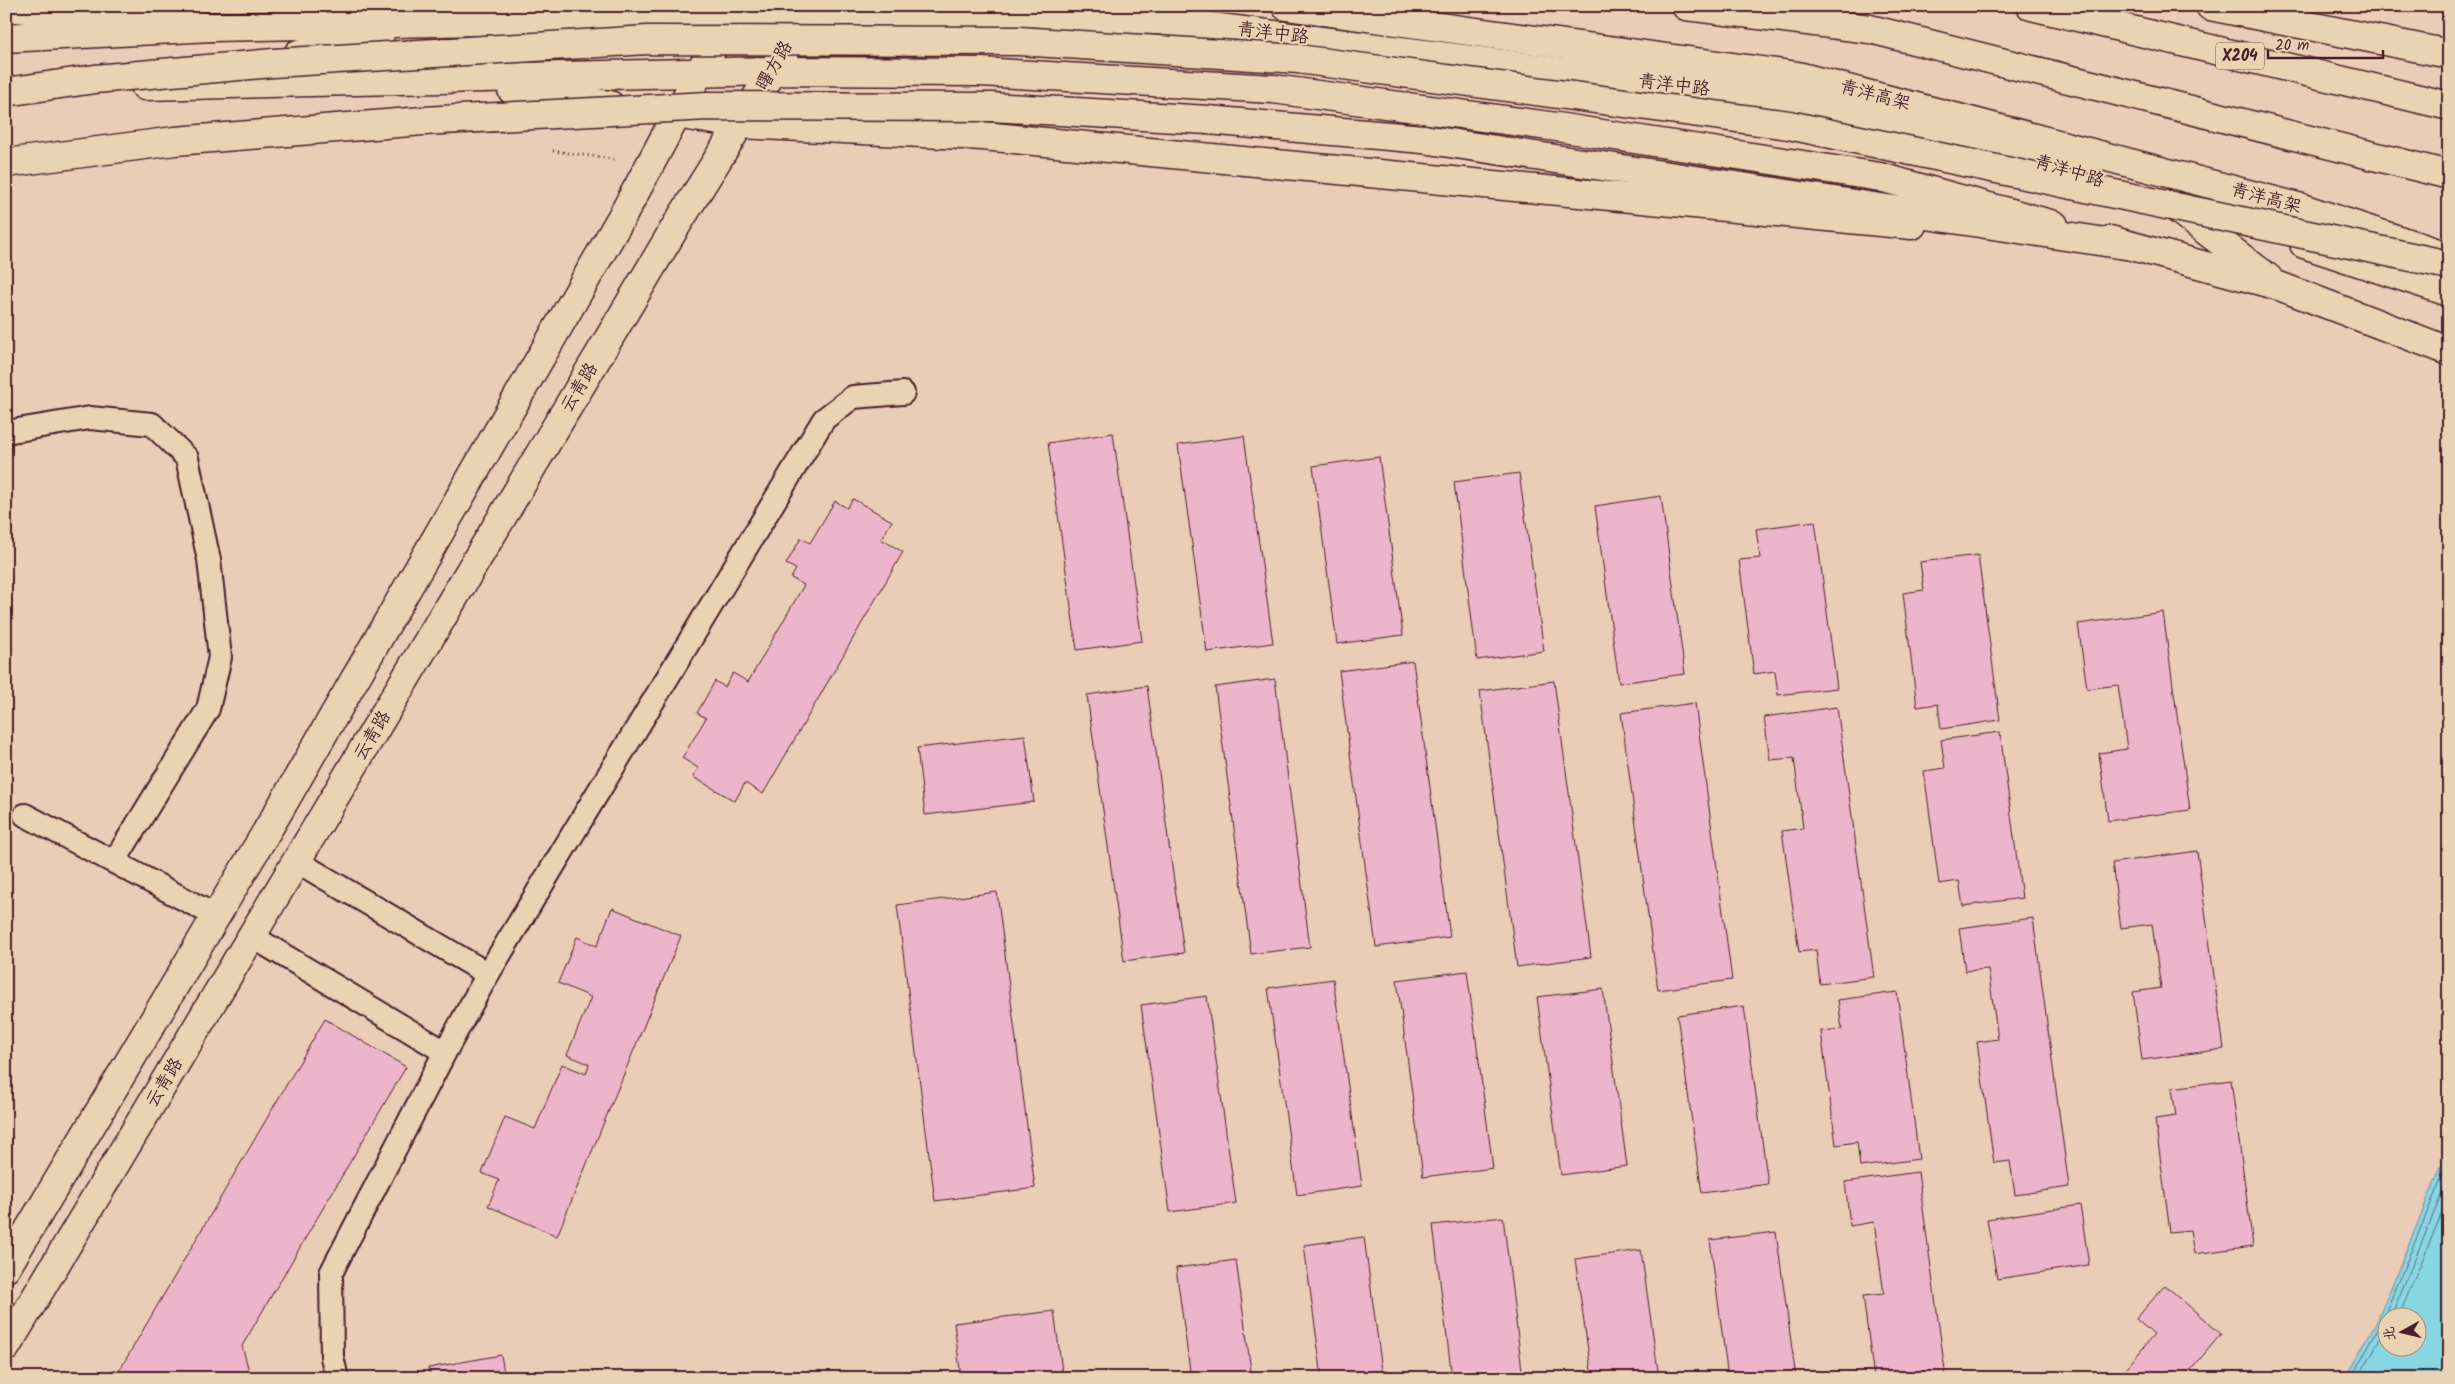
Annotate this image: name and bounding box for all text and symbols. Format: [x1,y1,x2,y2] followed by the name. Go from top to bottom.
[1236,15,1310,53] street label: 青洋中路
[2268,28,2382,60] scale bar
[2275,34,2309,58] text: 20 m
[749,35,801,97] street label: 曙方路
[2216,42,2264,70] road number: X204
[1637,67,1711,105] street label: 青洋中路
[1836,73,1914,119] street label: 青洋高架
[2030,148,2108,196] street label: 青洋中路
[2227,176,2305,222] street label: 青洋高架
[554,357,606,419] street label: 云青路
[347,705,399,767] street label: 云青路
[139,1052,191,1114] street label: 云青路
[2378,1306,2428,1356] north arrow
[2378,1325,2402,1342] text: 北

